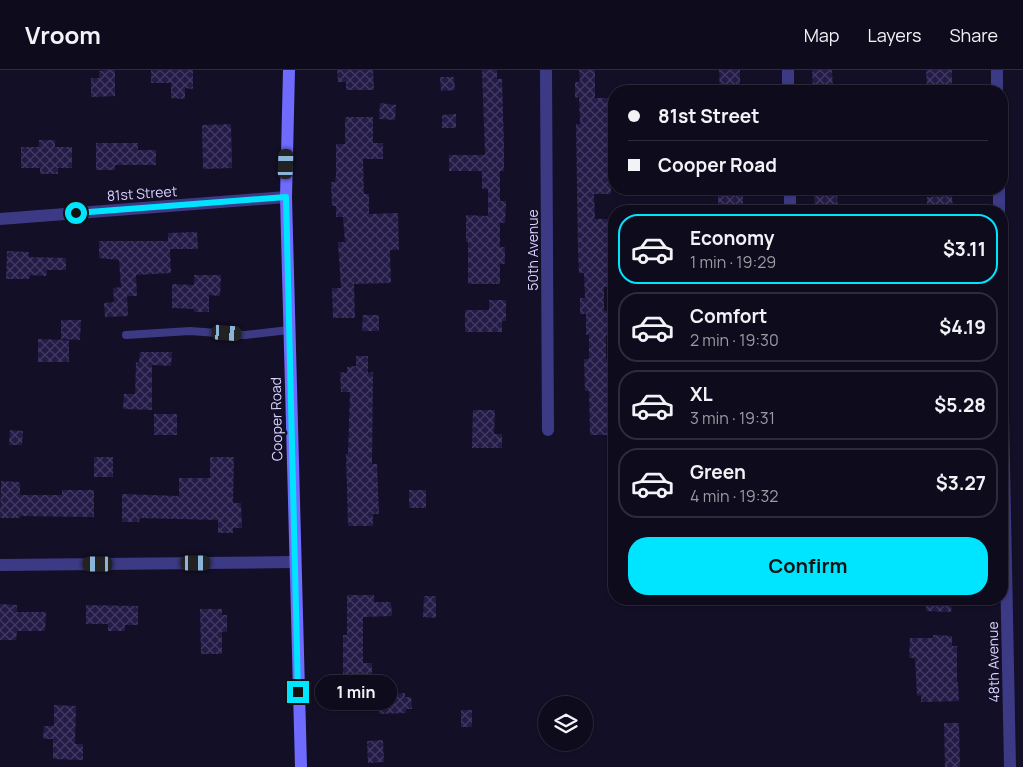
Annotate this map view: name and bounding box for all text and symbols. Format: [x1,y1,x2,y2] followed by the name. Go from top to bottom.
[25,18,101,51] text: Vroom
[804,23,839,47] text: Map
[867,23,921,47] text: Layers
[949,23,998,47] text: Share
[658,103,760,129] text: 81st Street
[277,149,294,179] car
[658,152,777,178] text: Cooper Road
[106,181,178,205] street label: 81st Street
[65,202,87,224] route start
[523,209,542,291] street label: 50th Avenue
[690,225,774,251] text: Economy
[630,227,675,272] icon: car
[943,236,986,262] text: $3.11
[690,251,776,273] text: 1 min · 19:29
[690,303,767,329] text: Comfort
[630,305,675,350] icon: car
[939,314,986,340] text: $4.19
[211,324,242,342] car
[690,329,779,351] text: 2 min · 19:30
[266,377,286,461] street label: Cooper Road
[690,381,713,407] text: XL
[630,383,675,428] icon: car
[934,392,986,418] text: $5.28
[690,407,775,429] text: 3 min · 19:31
[690,459,746,485] text: Green
[630,461,675,506] icon: car
[936,470,986,496] text: $3.27
[690,485,778,507] text: 4 min · 19:32
[628,537,988,595] button: Confirm
[181,556,211,571] car
[83,557,113,572] car
[983,621,1003,703] street label: 48th Avenue
[316,674,398,710] callout: 1 min
[287,681,309,703] route end
[336,681,376,703] text: 1 min
[538,696,593,751] map controls
[538,696,593,751] button: layers

